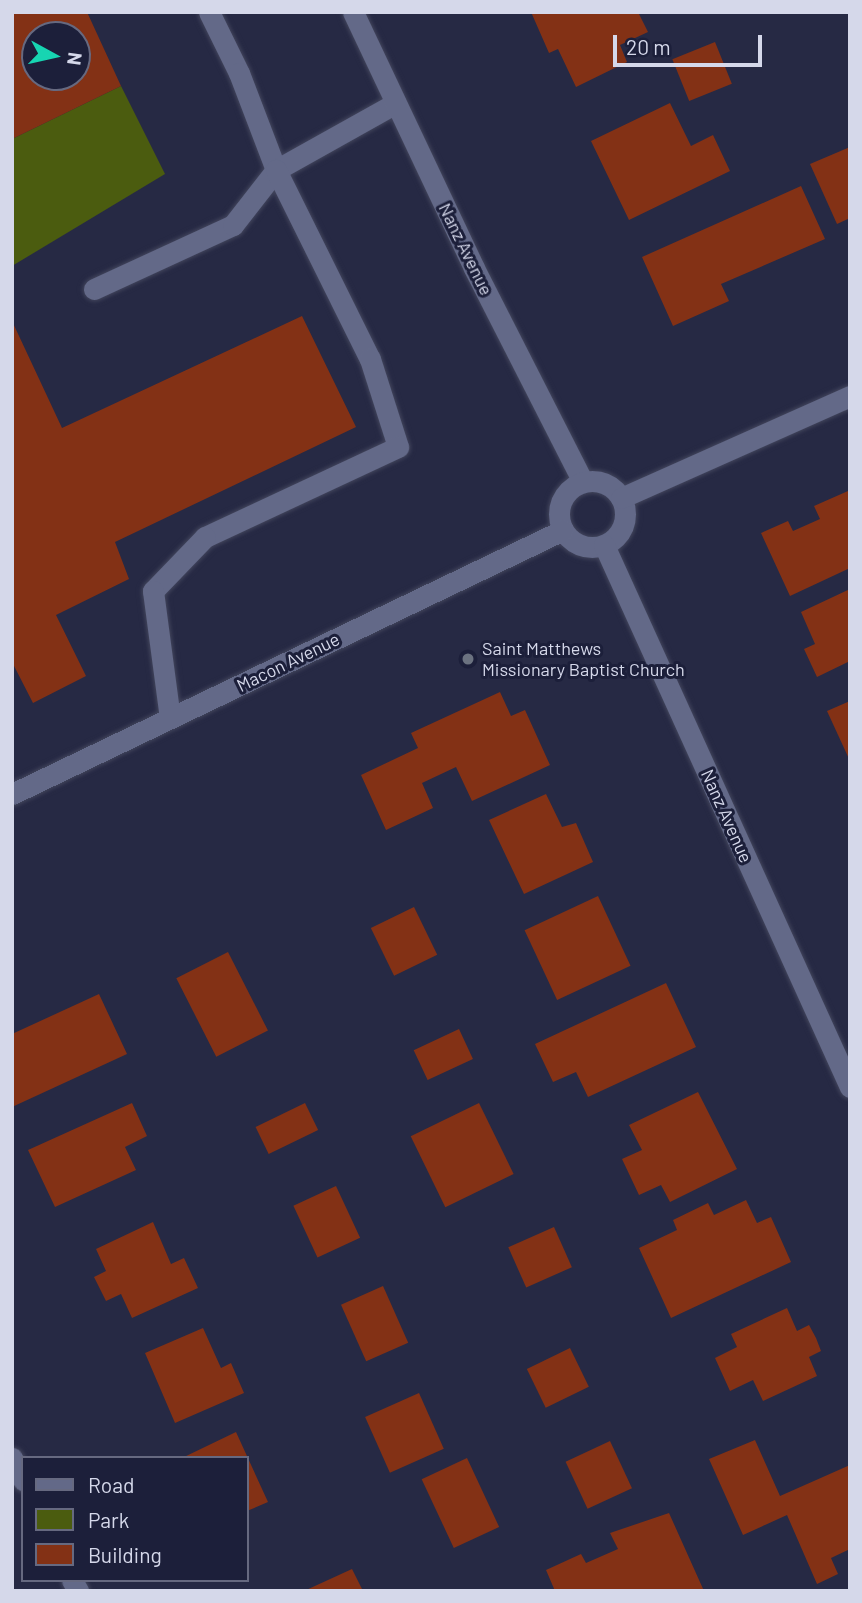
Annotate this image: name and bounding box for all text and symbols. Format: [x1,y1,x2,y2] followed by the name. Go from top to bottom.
[21,21,91,91] north arrow
[617,21,766,65] scale bar
[626,34,671,59] text: 20 m
[63,51,88,67] text: N
[434,199,498,299] street label: Nanz Avenue
[233,628,343,696] street label: Macon Avenue
[482,638,685,680] place label: Saint Matthews Missionary Baptist Church
[460,651,476,667] marker: Saint Matthews Missionary Baptist Church
[697,766,757,866] street label: Nanz Avenue
[21,1456,248,1582] legend
[88,1472,134,1497] text: Road
[88,1507,129,1532] text: Park
[88,1542,162,1567] text: Building

